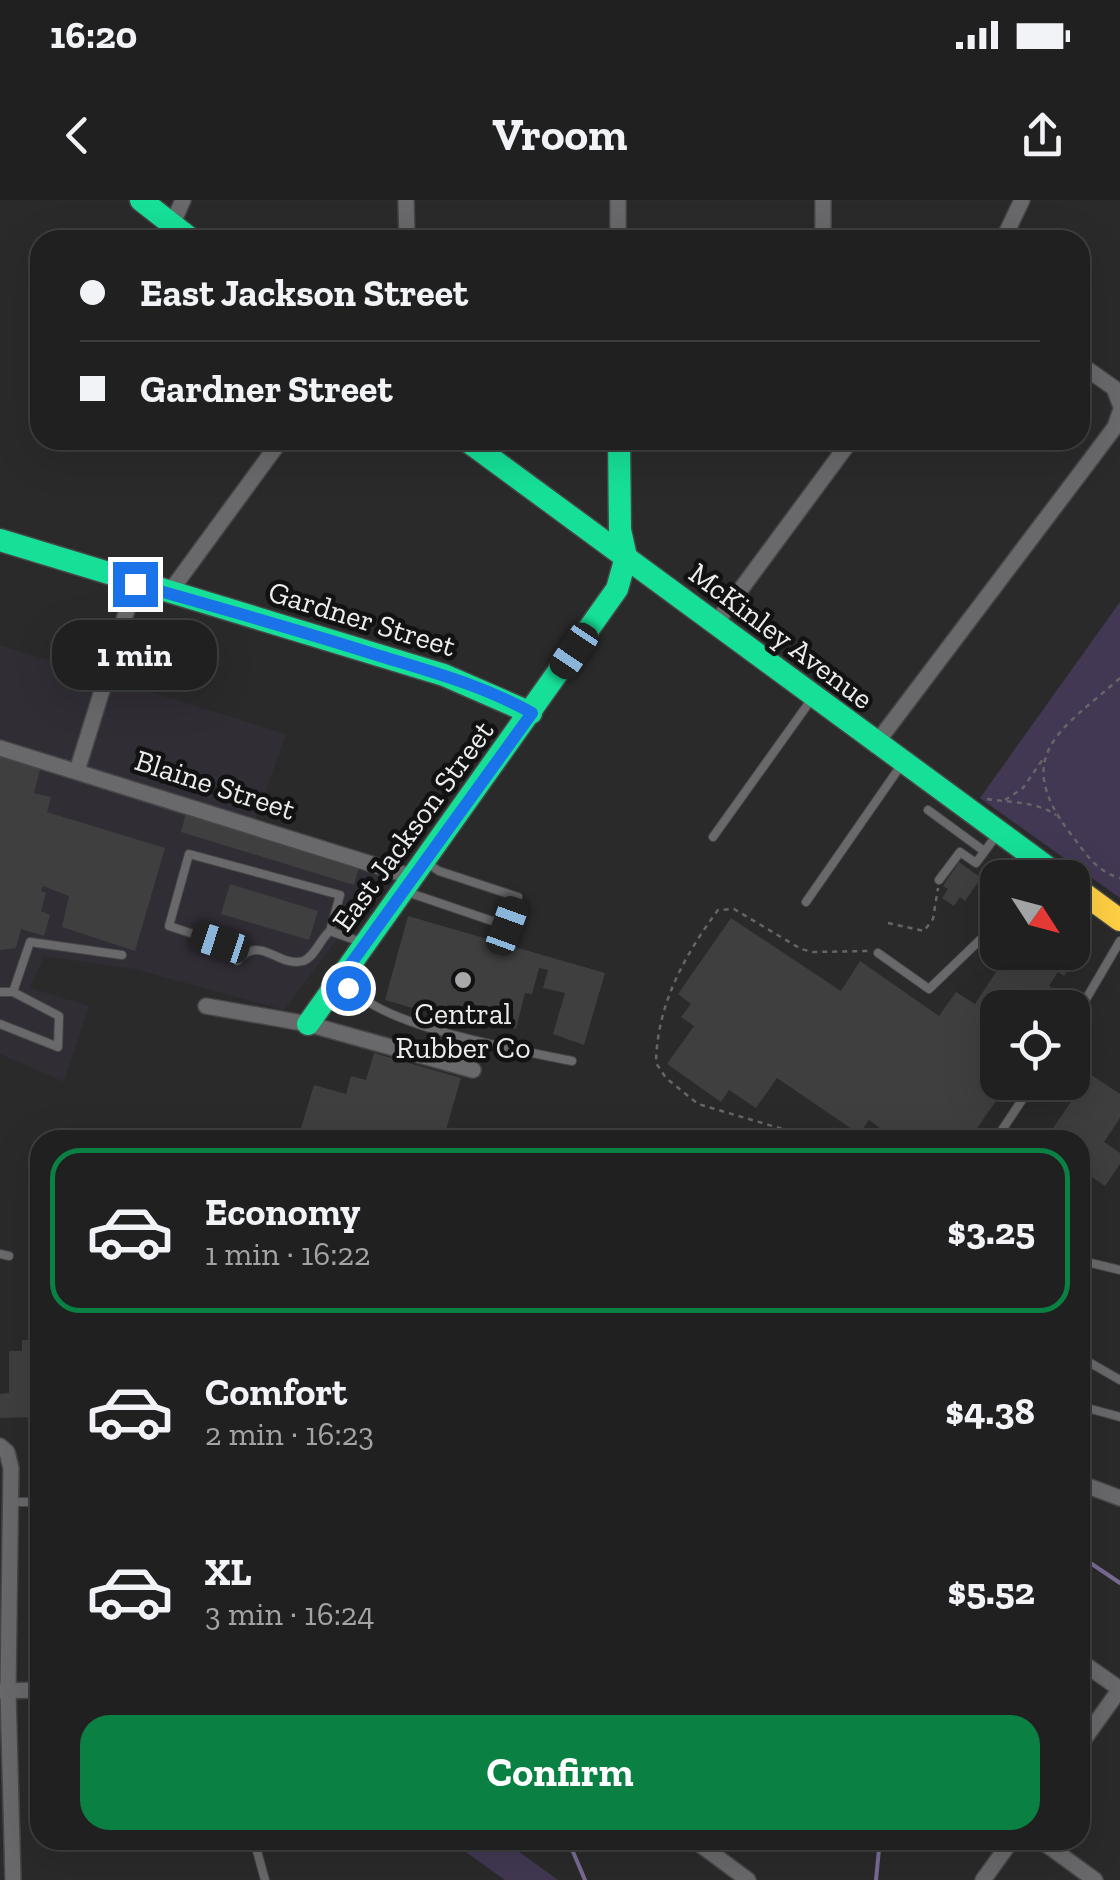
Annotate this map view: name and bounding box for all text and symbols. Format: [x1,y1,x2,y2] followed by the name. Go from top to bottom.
[50,12,137,58] text: 16:20
[50,108,105,163] icon: back
[493,108,627,162] text: Vroom
[1015,108,1070,163] icon: share
[140,270,468,316] text: East Jackson Street
[140,366,393,412] text: Gardner Street
[682,555,880,717] street label: McKinley Avenue
[113,562,158,607] route end
[264,573,460,665] street label: Gardner Street
[545,618,603,684] car
[52,619,218,689] callout: 1 min
[97,636,172,674] text: 1 min
[325,714,501,938] street label: East Jackson Street
[131,742,299,828] street label: Blaine Street
[980,860,1090,970] north arrow
[980,860,1090,1100] map controls
[483,893,531,959] car
[187,919,253,967] car
[326,966,371,1011] route start
[452,969,474,991] marker: Central Rubber Co
[980,990,1090,1100] button: locate
[395,996,531,1066] place label: Central Rubber Co
[85,1186,175,1276] icon: car
[205,1189,360,1235] text: Economy
[947,1208,1035,1254] text: $3.25
[205,1235,370,1273] text: 1 min · 16:22
[85,1366,175,1456] icon: car
[205,1369,347,1415] text: Comfort
[945,1388,1035,1434] text: $4.38
[205,1415,374,1453] text: 2 min · 16:23
[85,1546,175,1636] icon: car
[205,1549,252,1595] text: XL
[948,1568,1035,1614] text: $5.52
[205,1595,375,1633] text: 3 min · 16:24
[80,1715,1040,1830] button: Confirm

